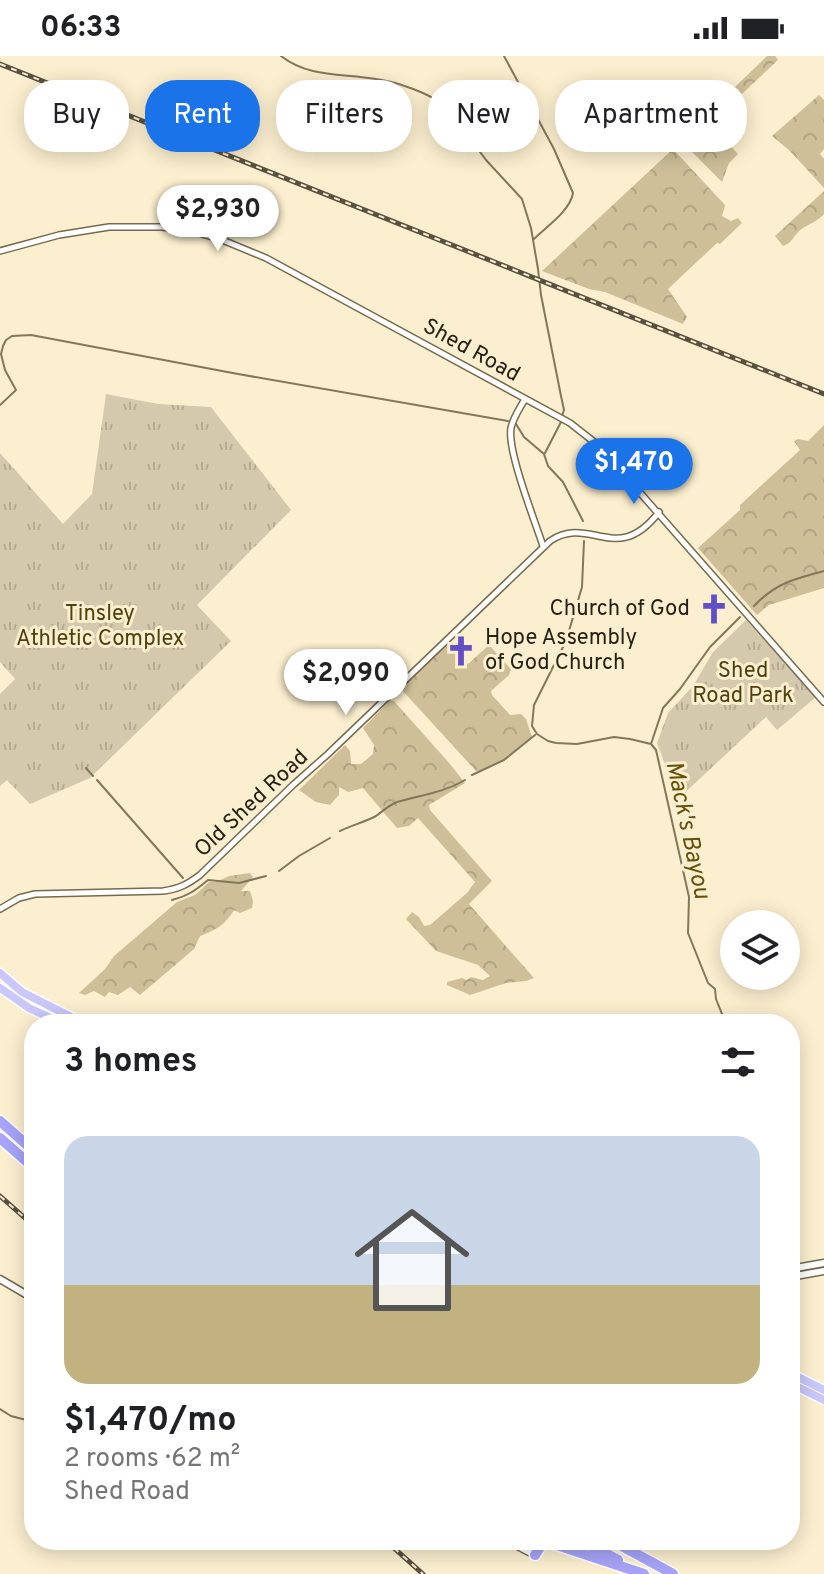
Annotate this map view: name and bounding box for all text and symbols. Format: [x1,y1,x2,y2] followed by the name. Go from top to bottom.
[40,10,121,47] text: 06:33
[24,80,129,152] chip: Buy
[145,80,260,152] chip: Rent
[276,80,412,152] chip: Filters
[428,80,539,152] chip: New
[555,80,747,152] chip: Apartment
[153,185,283,253] pin: $2,930
[175,194,261,227] text: $2,930
[418,313,524,389] street label: Shed Road
[569,438,699,506] pin: $1,470
[594,447,674,480] text: $1,470
[697,592,731,626] church icon: Church of God
[550,596,690,623] place label: Church of God
[16,601,184,653] park label: Tinsley Athletic Complex
[485,625,637,677] place label: Hope Assembly of God Church
[444,634,478,668] church icon: Hope Assembly of God Church
[281,649,411,717] pin: $2,090
[302,658,390,691] text: $2,090
[692,658,794,710] park label: Shed Road Park
[189,744,315,864] street label: Old Shed Road
[658,758,716,903] water label: Mack's Bayou
[720,910,800,990] map controls
[720,910,800,990] button: layers
[716,1040,760,1084] icon: filters
[64,1041,197,1084] text: 3 homes
[340,1188,484,1332] icon: home
[64,1400,236,1443] text: $1,470/mo
[64,1443,240,1476] text: 2 rooms · 62 m²
[64,1476,190,1509] text: Shed Road

